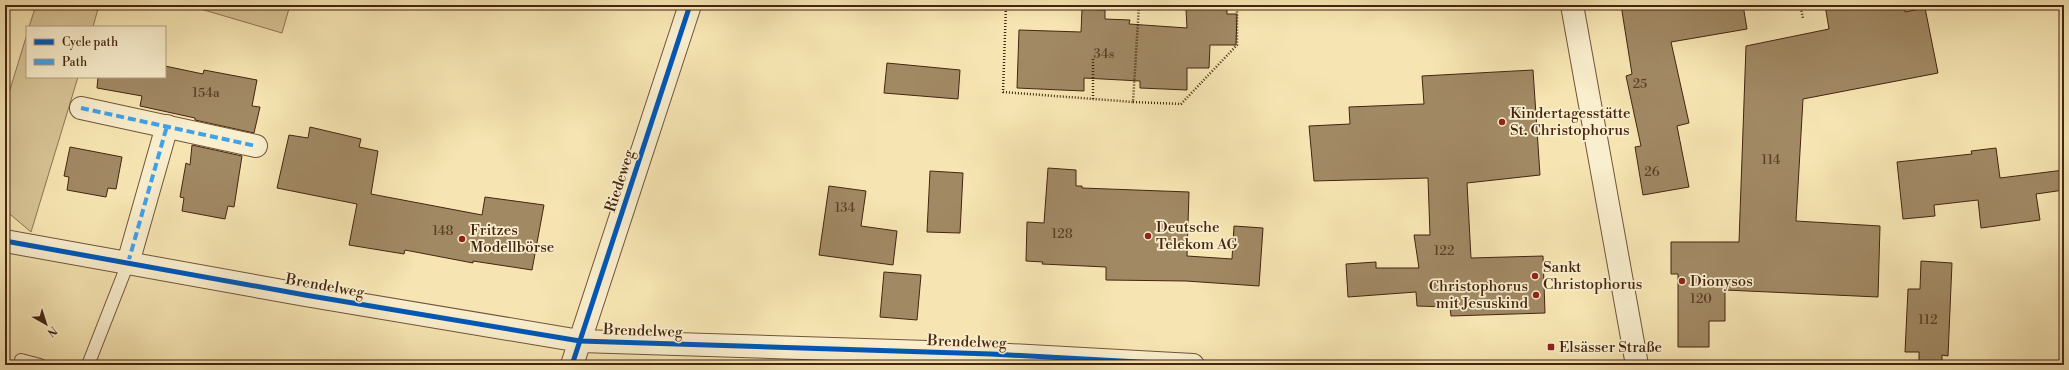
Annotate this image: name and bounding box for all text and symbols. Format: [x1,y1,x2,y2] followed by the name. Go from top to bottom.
[26,26,166,78] legend
[62,35,118,50] text: Cycle path
[1094,46,1115,62] house number: 34s
[62,55,87,70] text: Path
[1633,76,1647,92] house number: 25
[192,85,220,101] house number: 154a
[1510,104,1631,140] place label: Kindertagesstätte St. Christophorus
[1497,117,1507,127] marker: Kindertagesstätte St. Christophorus
[601,147,639,215] street label: Riedeweg
[1762,152,1781,168] house number: 114
[1644,164,1660,180] house number: 26
[835,200,856,216] house number: 134
[1156,218,1238,254] place label: Deutsche Telekom AG
[470,221,554,257] place label: Fritzes Modellbörse
[433,223,453,239] house number: 148
[1051,226,1073,242] house number: 128
[1143,231,1153,241] marker: Deutsche Telekom AG
[457,234,467,244] marker: Fritzes Modellbörse
[1434,243,1454,259] house number: 122
[1543,258,1642,294] place label: Sankt Christophorus
[283,270,366,302] street label: Brendelweg
[1530,271,1540,281] marker: Sankt Christophorus
[1690,272,1753,291] place label: Dionysos
[1677,276,1687,286] marker: Dionysos
[1429,277,1528,313] place label: Christophorus mit Jesuskind
[1531,290,1541,300] marker: Christophorus mit Jesuskind
[1690,291,1712,307] house number: 120
[26,304,66,344] north arrow
[1918,312,1938,328] house number: 112
[602,320,683,342] street label: Brendelweg
[44,323,59,339] text: N
[926,331,1007,353] street label: Brendelweg
[1559,338,1662,357] place label: Elsässer Straße
[1546,342,1556,352] marker: Elsässer Straße

